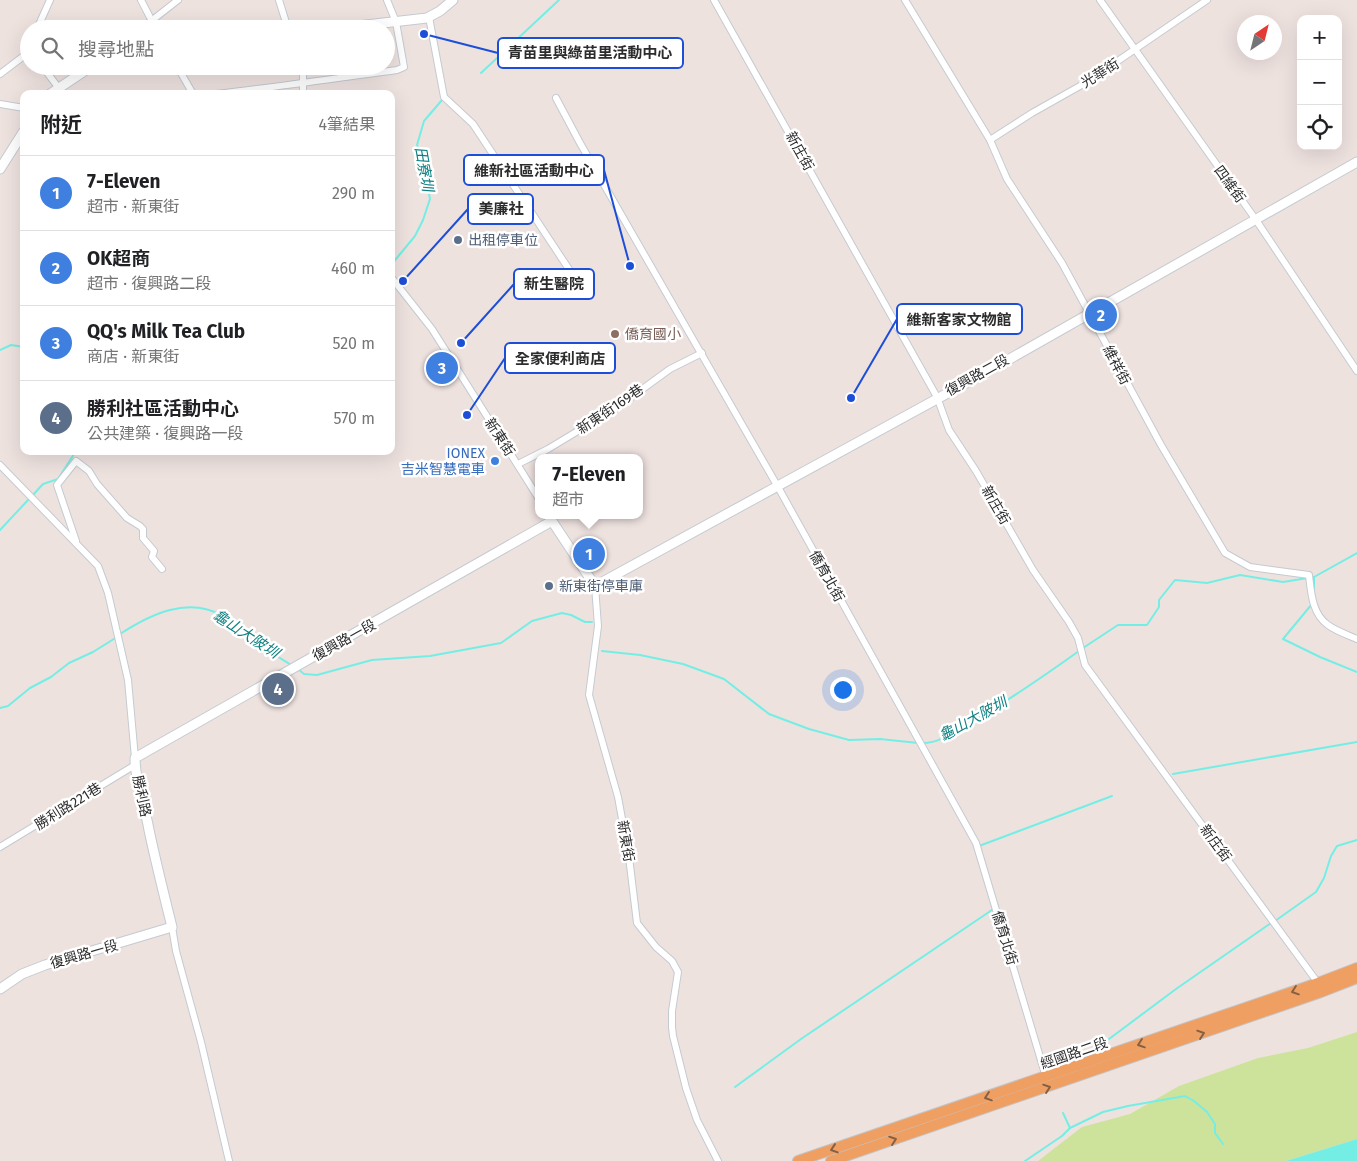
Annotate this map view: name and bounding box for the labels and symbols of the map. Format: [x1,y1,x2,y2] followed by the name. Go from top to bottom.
[1237,15,1282,60] north arrow
[498,38,683,68] callout: 青苗里與綠苗里活動中心
[507,44,673,62] text: 青苗里與綠苗里活動中心
[1078,55,1123,92] street label: 光華街
[782,129,817,174] street label: 新庄街
[411,145,437,195] water label: 田寮圳
[464,155,604,185] callout: 維新社區活動中心
[474,162,594,180] text: 維新社區活動中心
[1210,162,1249,206] street label: 四維街
[468,194,533,224] callout: 美廉社
[478,200,524,218] text: 美廉社
[468,232,538,249] place label: 出租停車位
[452,234,464,246] marker: 出租停車位
[514,269,594,299] callout: 新生醫院
[524,275,584,293] text: 新生醫院
[1085,296,1117,334] pin: 2
[897,304,1022,334] callout: 維新客家文物館
[906,311,1012,329] text: 維新客家文物館
[625,326,681,343] place label: 僑育國小
[609,328,621,340] marker: 僑育國小
[505,343,615,373] callout: 全家便利商店
[1099,343,1134,388] street label: 維祥街
[426,349,458,387] pin: 3
[515,350,605,368] text: 全家便利商店
[943,351,1012,400] street label: 復興路二段
[574,381,647,438] street label: 新東街169巷
[481,415,518,460] street label: 新東街
[401,445,485,478] place label: IONEX 吉米智慧電車
[489,455,501,467] marker: IONEX 吉米智慧電車
[978,483,1013,528] street label: 新庄街
[573,535,605,573] pin: 1
[806,548,848,605] street label: 僑育北街
[559,578,643,595] place label: 新東街停車庫
[543,580,555,592] marker: 新東街停車庫
[210,606,284,663] water label: 龜山大陂圳
[310,616,379,665] street label: 復興路一段
[262,670,294,708] pin: 4
[830,677,856,703] your location
[936,692,1012,745] water label: 龜山大陂圳
[129,774,154,818] street label: 勝利路
[32,779,105,834] street label: 勝利路221巷
[613,819,638,863] street label: 新東街
[1196,821,1235,865] street label: 新庄街
[988,909,1021,967] street label: 僑育北街
[48,937,120,972] street label: 復興路一段
[1291,986,1300,996] one-way arrow
[1196,1030,1204,1040] one-way arrow
[1038,1034,1110,1073] street label: 經國路二段
[1138,1038,1146,1048] one-way arrow
[1043,1084,1051,1094] one-way arrow
[984,1091,992,1101] one-way arrow
[889,1136,897,1146] one-way arrow
[830,1143,838,1153] one-way arrow

